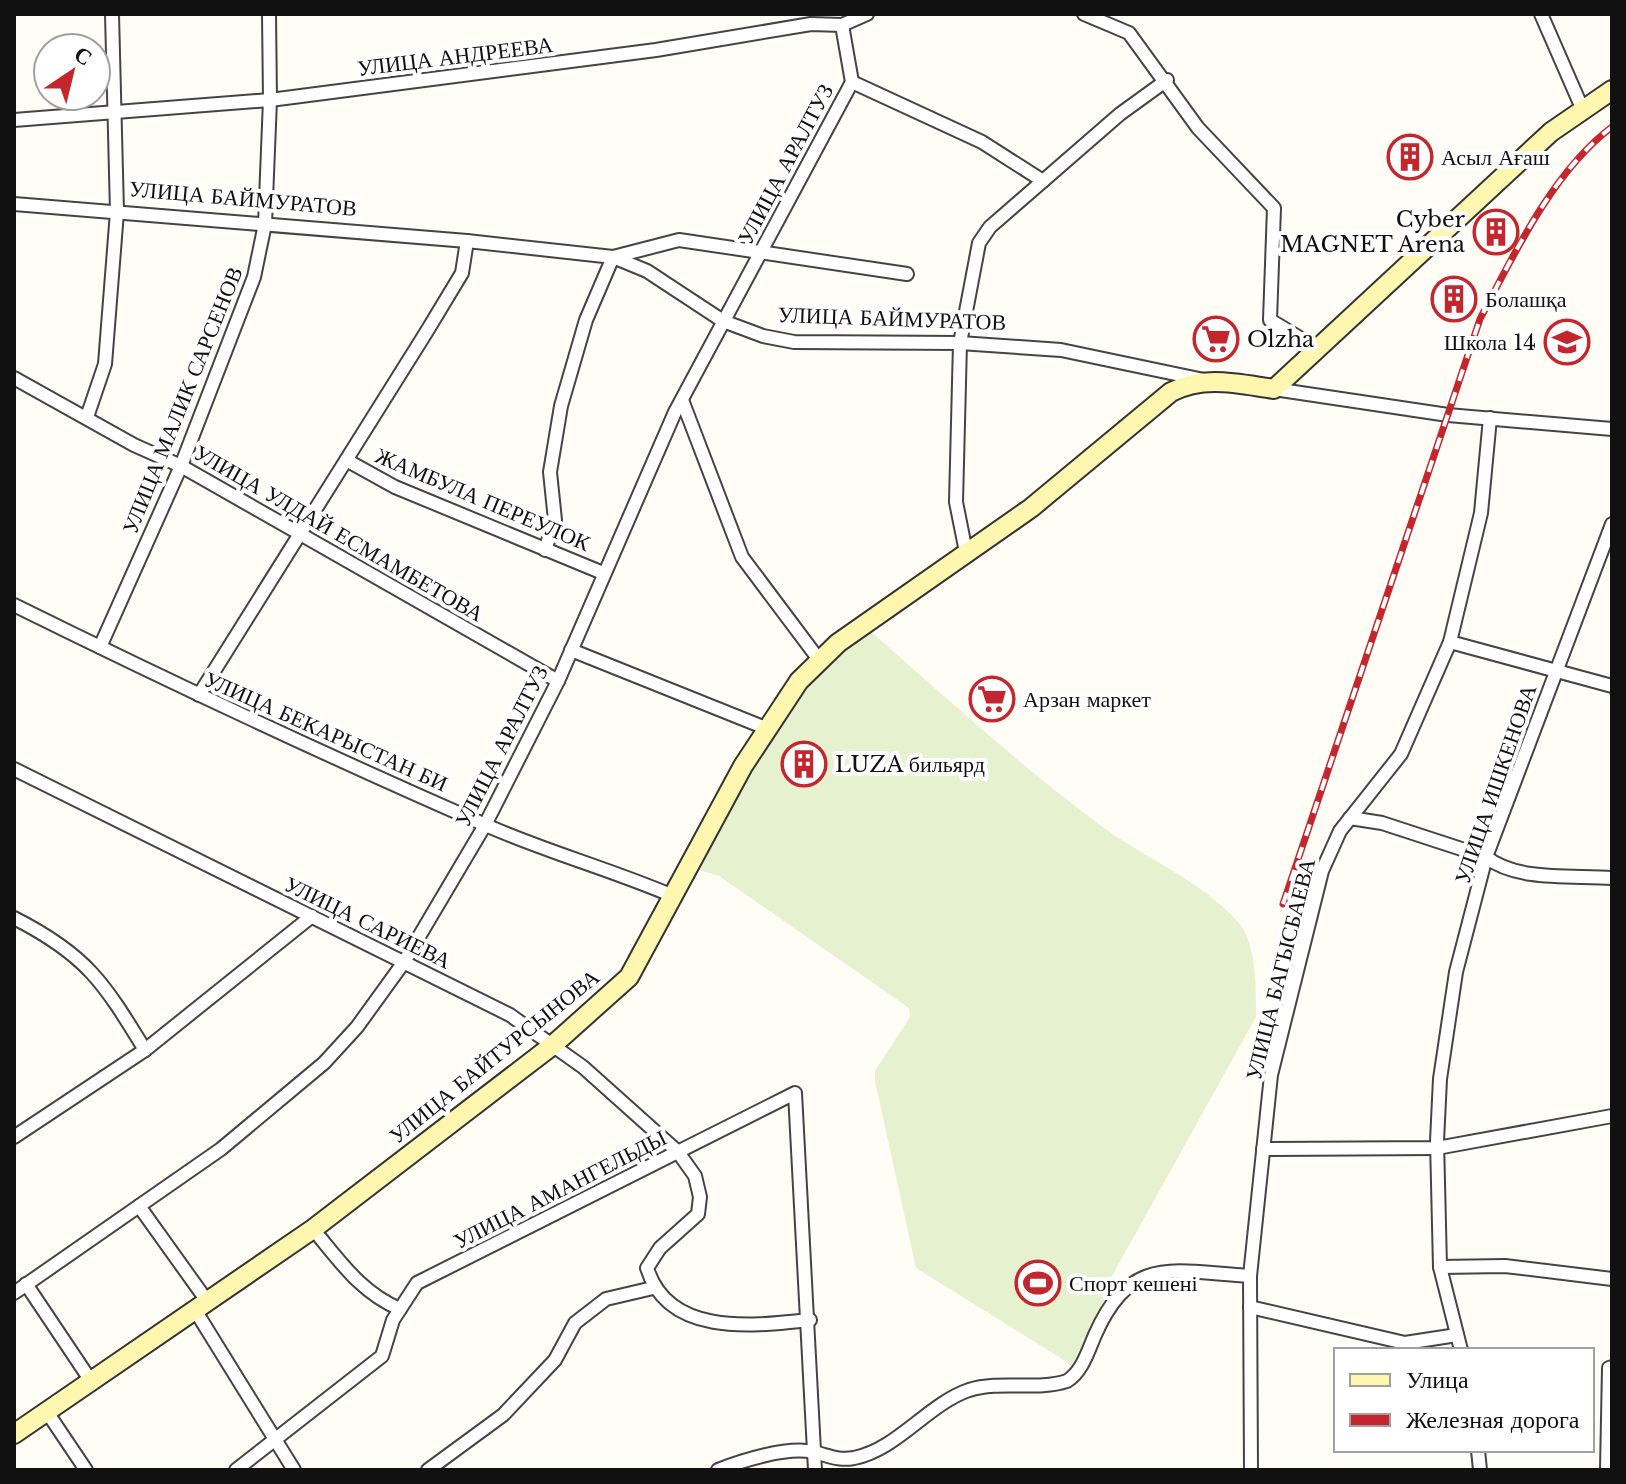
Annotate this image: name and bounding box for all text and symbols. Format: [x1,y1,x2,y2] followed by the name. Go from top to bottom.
[356,31,555,82] street label: УЛИЦА АНДРЕЕВА
[32,32,112,112] north arrow
[69,40,97,72] text: С
[732,79,839,249] street label: УЛИЦА АРАЛТУЗ
[1386,133,1434,181] building icon: Асыл Ағаш
[1441,144,1550,171] place label: Асыл Ағаш
[128,175,358,222] street label: УЛИЦА БАЙМУРАТОВ
[1280,206,1466,258] place label: Cyber MAGNET Arena
[1472,208,1520,256] building icon: Cyber MAGNET Arena
[116,263,249,538] street label: УЛИЦА МАЛИК САРСЕНОВ
[1430,275,1478,323] building icon: Болашқа
[1485,286,1567,313] place label: Болашқа
[777,301,1007,336] street label: УЛИЦА БАЙМУРАТОВ
[1192,315,1240,363] supermarket icon: Olzha
[1543,318,1591,366] school or university icon: Школа 14
[1247,326,1315,353] place label: Olzha
[1444,329,1536,356] place label: Школа 14
[189,439,489,628] street label: УЛИЦА УЛДАЙ ЕСМАМБЕТОВА
[371,442,595,557] street label: ЖАМБУЛА ПЕРЕУЛОК
[449,661,554,832] street label: УЛИЦА АРАЛТУЗ
[200,665,452,797] street label: УЛИЦА БЕКАРЫСТАН БИ
[968,675,1016,723] supermarket icon: Арзан маркет
[1449,681,1542,887] street label: УЛИЦА ИШКЕНОВА
[1023,686,1151,713] place label: Арзан маркет
[780,740,828,788] building icon: LUZA бильярд
[835,751,985,778] place label: LUZA бильярд
[1240,855,1321,1083] street label: УЛИЦА БАГЫСБАЕВА
[280,870,456,975] street label: УЛИЦА САРИЕВА
[384,963,605,1149] street label: УЛИЦА БАЙТУРСЫНОВА
[449,1124,671,1255] street label: УЛИЦА АМАНГЕЛЬДЫ
[1014,1259,1062,1307] sports icon: Спорт кешені
[1069,1270,1198,1297] place label: Спорт кешені
[1334,1348,1594,1452] legend
[1406,1365,1469,1394] text: Улица
[1406,1405,1580,1434] text: Железная дорога

